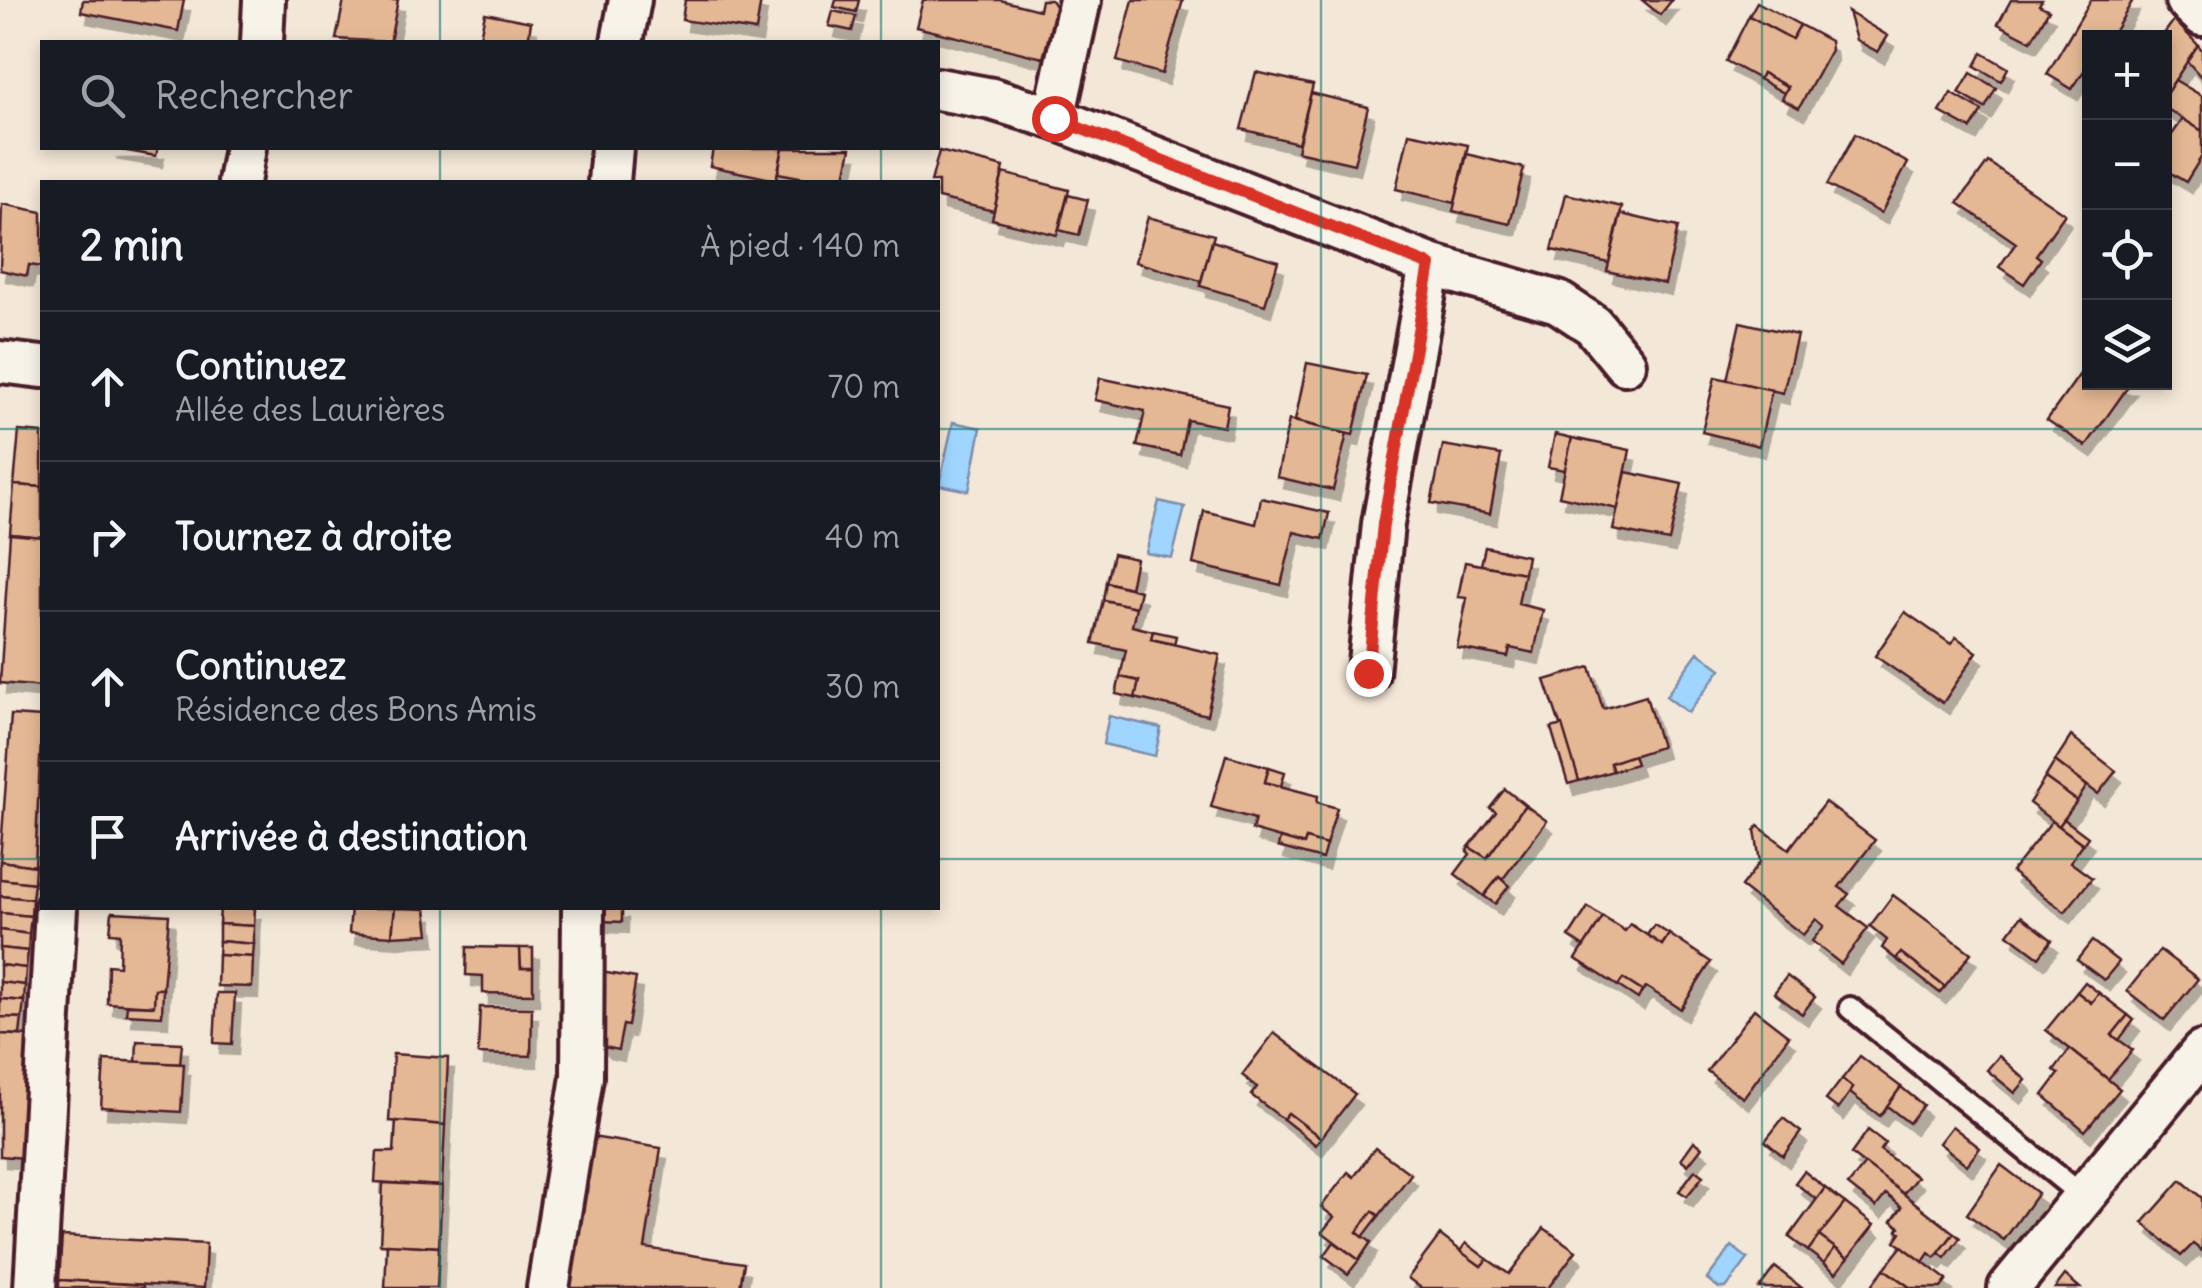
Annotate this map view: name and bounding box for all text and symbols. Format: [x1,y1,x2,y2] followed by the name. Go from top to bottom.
[2082,30,2172,390] map controls
[2082,30,2172,120] button: +
[40,40,940,150] search box
[75,68,130,123] icon: search
[155,72,353,119] text: Rechercher
[1032,96,1078,142] route start
[2082,120,2172,210] button: −
[2082,210,2172,300] button: locate
[80,219,184,271] text: 2 min
[700,225,900,266] text: À pied · 140 m
[2082,300,2172,390] button: layers
[175,342,346,389] text: Continuez
[80,359,135,414] icon: ahead
[828,366,900,407] text: 70 m
[175,389,445,430] text: Allée des Laurières
[80,509,135,564] icon: right
[175,513,452,560] text: Tournez à droite
[825,516,900,557] text: 40 m
[175,642,346,689] text: Continuez
[1346,651,1392,697] route end
[80,659,135,714] icon: ahead
[825,666,900,707] text: 30 m
[175,689,537,730] text: Résidence des Bons Amis
[80,809,135,864] icon: arrive
[175,813,528,860] text: Arrivée à destination

